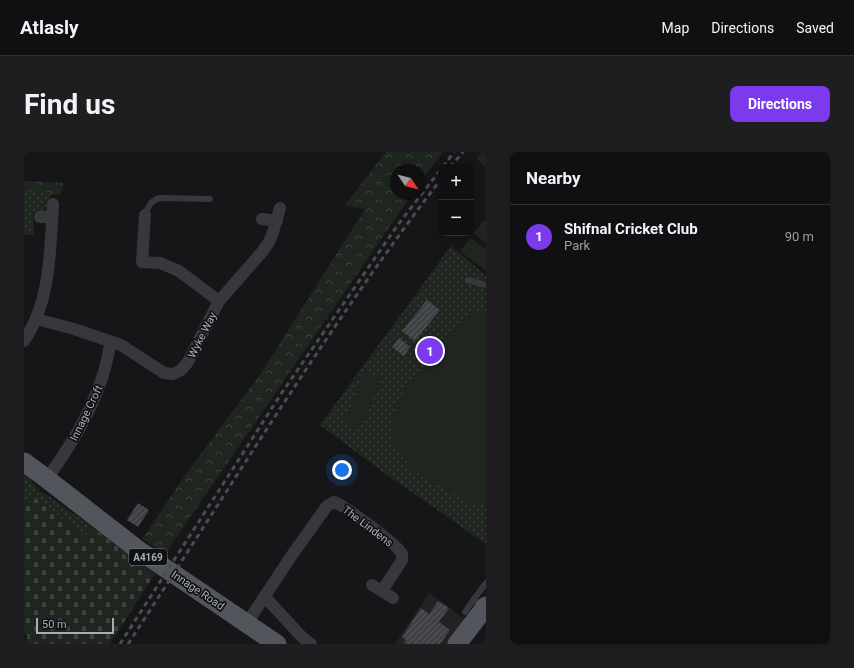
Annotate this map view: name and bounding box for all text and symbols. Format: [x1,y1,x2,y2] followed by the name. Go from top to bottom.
[20,16,79,39] text: Atlasly
[662,20,689,36] text: Map
[711,20,774,36] text: Directions
[796,20,834,36] text: Saved
[730,86,830,122] button: Directions
[24,88,115,121] text: Find us
[390,164,426,200] north arrow
[438,164,474,236] map controls
[438,164,474,200] button: +
[526,168,581,188] text: Nearby
[438,200,474,236] button: −
[564,220,698,238] text: Shifnal Cricket Club
[535,229,543,244] text: 1
[785,229,814,244] text: 90 m
[564,238,590,253] text: Park
[185,309,220,360] street label: Wyke Way
[417,336,443,366] pin: 1
[67,383,106,443] street label: Innage Croft
[332,460,352,480] your location
[340,503,396,550] street label: The Lindens
[129,549,167,565] road number: A4169
[169,568,227,613] street label: Innage Road
[36,616,114,635] scale bar
[42,618,67,631] text: 50 m

